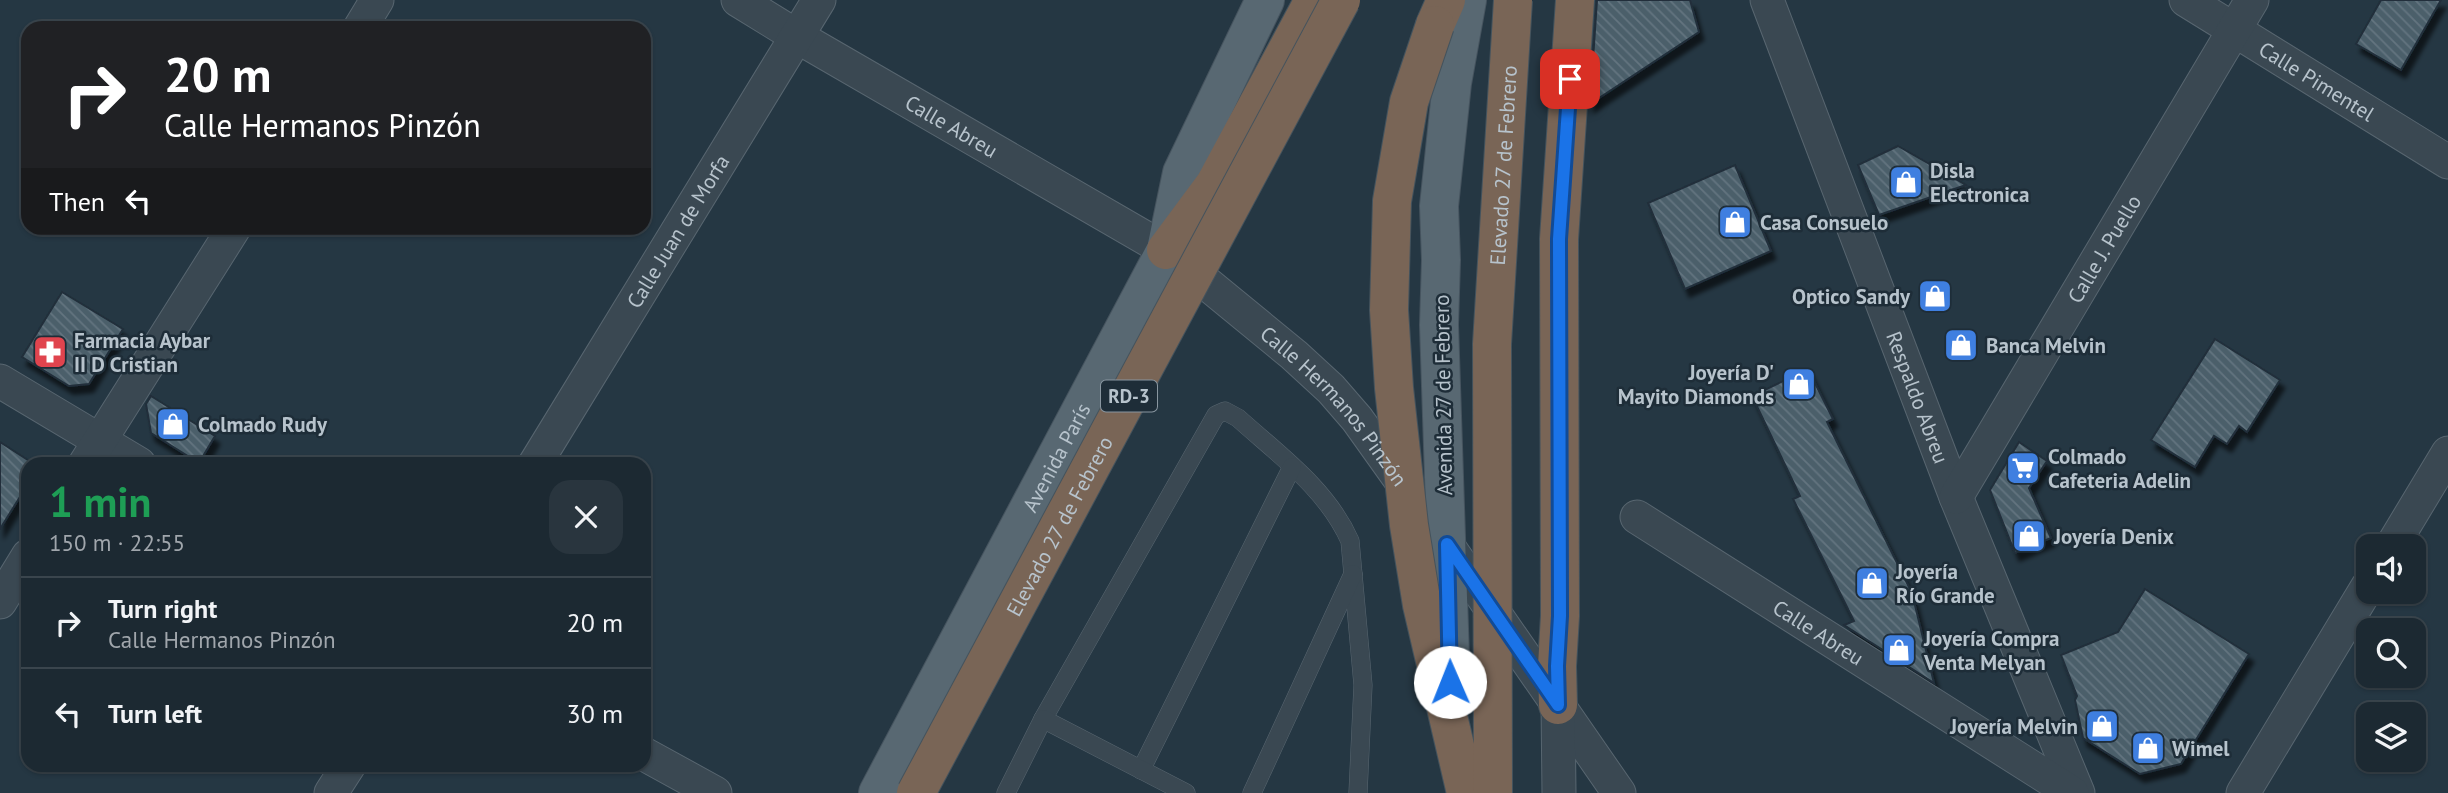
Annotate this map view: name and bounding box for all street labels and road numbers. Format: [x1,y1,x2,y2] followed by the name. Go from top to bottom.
[2254,35,2380,127] street label: Calle Pimentel
[1483,64,1522,266] street label: Elevado 27 de Febrero
[900,89,1003,163] street label: Calle Abreu
[620,149,735,313] street label: Calle Juan de Morfa
[2061,189,2147,308] street label: Calle J. Puello
[1428,294,1458,496] street label: Avenida 27 de Febrero
[1255,320,1414,491] street label: Calle Hermanos Pinzón
[1881,327,1955,467] street label: Respaldo Abreu
[1101,380,1157,412] road number: RD-3
[1016,398,1096,516] street label: Avenida París
[1000,431,1118,621] street label: Elevado 27 de Febrero
[1768,593,1869,671] street label: Calle Abreu

